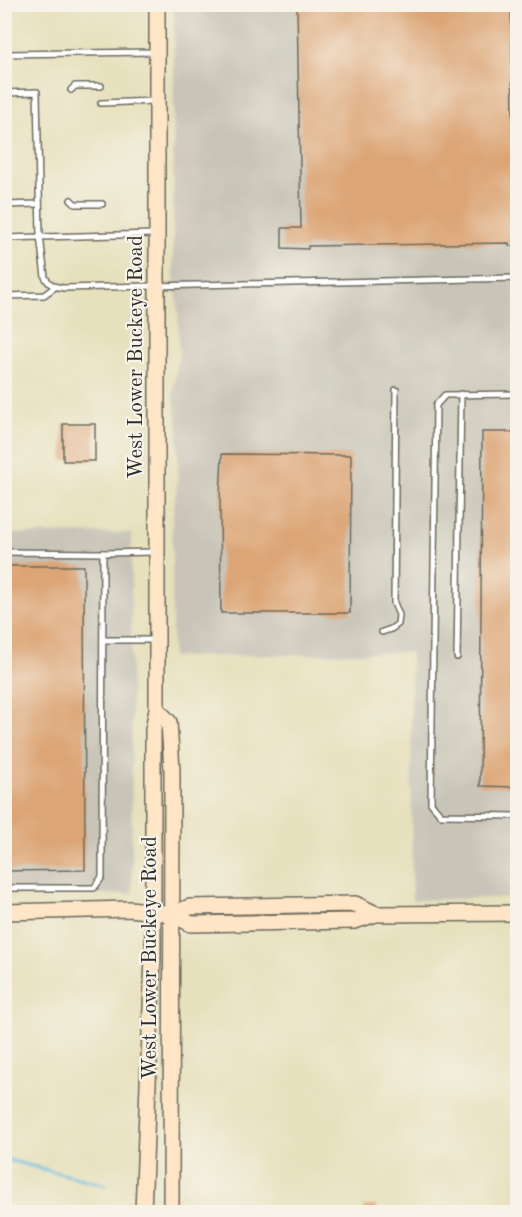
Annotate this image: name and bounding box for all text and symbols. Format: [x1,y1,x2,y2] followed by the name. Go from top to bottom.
[126,235,147,479] street label: West Lower Buckeye Road
[140,836,161,1080] street label: West Lower Buckeye Road

